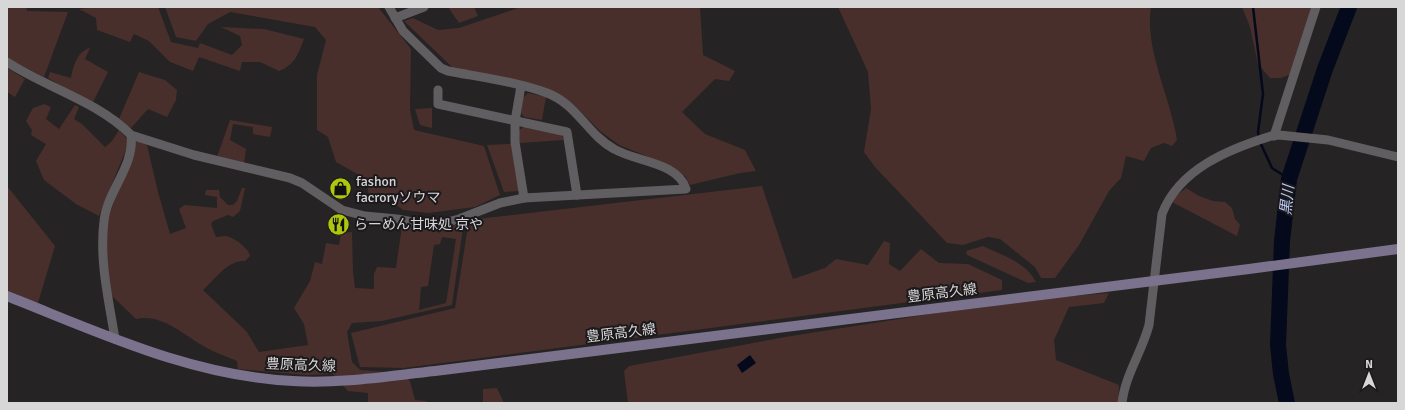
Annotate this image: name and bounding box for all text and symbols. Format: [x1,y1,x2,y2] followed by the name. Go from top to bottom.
[356,173,441,206] place label: fashon facroryソウマ
[327,176,353,202] shop icon: fashon facroryソウマ
[1276,182,1298,216] water label: 黒川
[325,211,351,237] restaurant icon: らーめん甘味処 京や
[354,216,483,233] place label: らーめん甘味処 京や
[906,280,978,306] street label: 豊原高久線
[585,320,657,346] street label: 豊原高久線
[1349,354,1389,394] north arrow
[266,355,336,375] street label: 豊原高久線
[1365,358,1373,371] text: N

